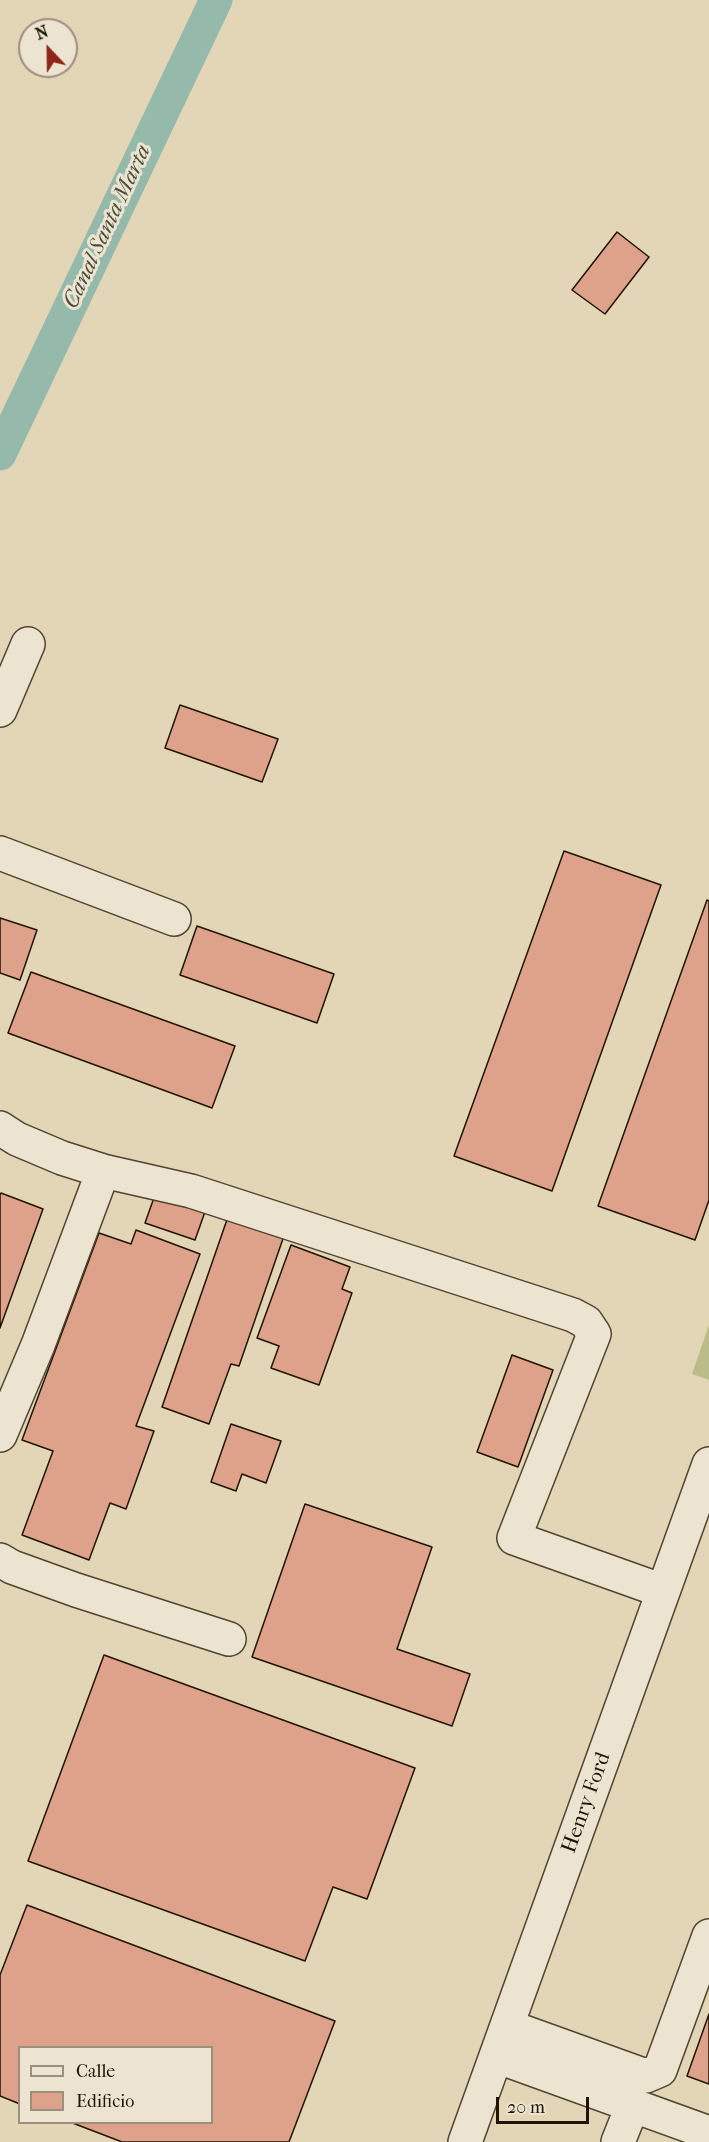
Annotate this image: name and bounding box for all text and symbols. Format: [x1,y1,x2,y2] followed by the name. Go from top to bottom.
[18,18,78,78] north arrow
[33,22,51,44] text: N
[59,141,157,313] water label: Canal Santa Marta
[557,1749,617,1857] street label: Henry Ford
[18,2046,213,2124] legend
[76,2061,115,2082] text: Calle
[499,2085,592,2123] scale bar
[76,2091,134,2112] text: Edificio
[507,2097,545,2118] text: 20 m

